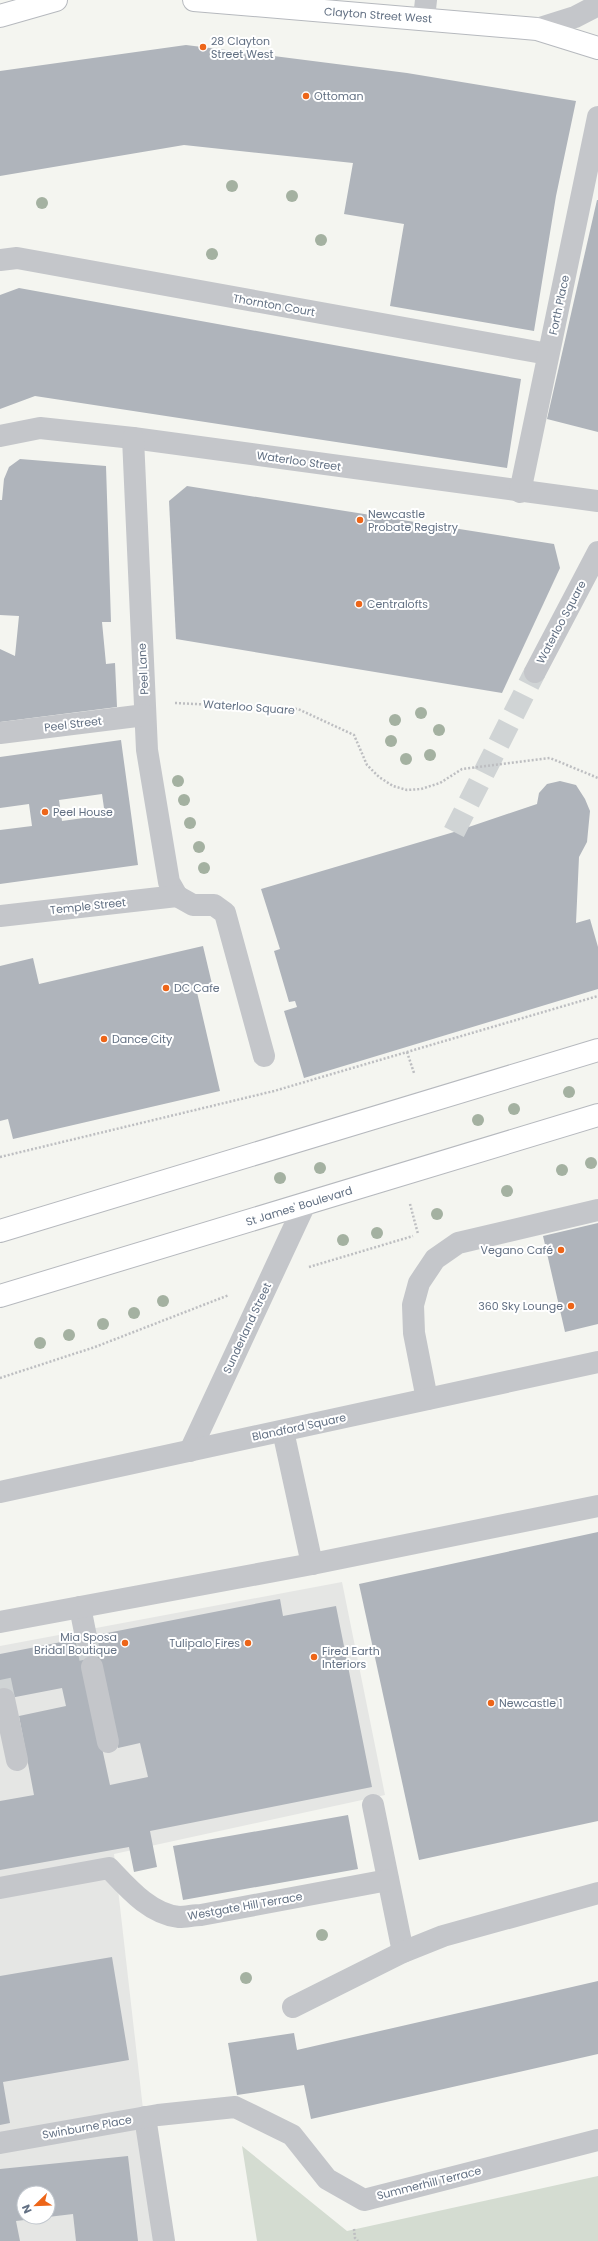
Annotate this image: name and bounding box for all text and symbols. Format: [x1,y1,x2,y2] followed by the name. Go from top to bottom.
[323,3,433,27] street label: Clayton Street West
[211,33,273,62] place label: 28 Clayton Street West
[198,42,208,52] marker: 28 Clayton Street West
[314,88,364,104] place label: Ottoman
[301,91,311,101] marker: Ottoman
[545,273,573,336] street label: Forth Place
[232,290,316,320] street label: Thornton Court
[256,447,342,475] street label: Waterloo Street
[368,506,459,535] place label: Newcastle Probate Registry
[355,515,365,525] marker: Newcastle Probate Registry
[532,577,590,666] street label: Waterloo Square
[367,596,428,612] place label: Centralofts
[354,599,364,609] marker: Centralofts
[134,643,152,695] street label: Peel Lane
[202,696,296,718] street label: Waterloo Square
[43,713,103,735] street label: Peel Street
[53,804,113,820] place label: Peel House
[40,807,50,817] marker: Peel House
[49,894,127,918] street label: Temple Street
[174,980,220,996] place label: DC Cafe
[161,983,171,993] marker: DC Cafe
[112,1031,173,1047] place label: Dance City
[99,1034,109,1044] marker: Dance City
[244,1182,354,1230] street label: St James' Boulevard
[480,1242,553,1258] place label: Vegano Café
[556,1245,566,1255] marker: Vegano Café
[219,1280,275,1376] street label: Sunderland Street
[478,1298,563,1314] place label: 360 Sky Lounge
[566,1301,576,1311] marker: 360 Sky Lounge
[250,1409,348,1445] street label: Blandford Square
[34,1629,117,1658] place label: Mia Sposa Bridal Boutique
[169,1635,240,1651] place label: Tulipalo Fires
[120,1638,130,1648] marker: Mia Sposa Bridal Boutique
[243,1638,253,1648] marker: Tulipalo Fires
[322,1643,380,1672] place label: Fired Earth Interiors
[309,1652,319,1662] marker: Fired Earth Interiors
[499,1695,562,1711] place label: Newcastle 1
[486,1698,496,1708] marker: Newcastle 1
[186,1888,304,1924] street label: Westgate Hill Terrace
[41,2111,133,2143] street label: Swinburne Place
[375,2162,483,2204] street label: Summerhill Terrace
[16,2185,56,2225] north arrow
[18,2202,36,2216] text: N

